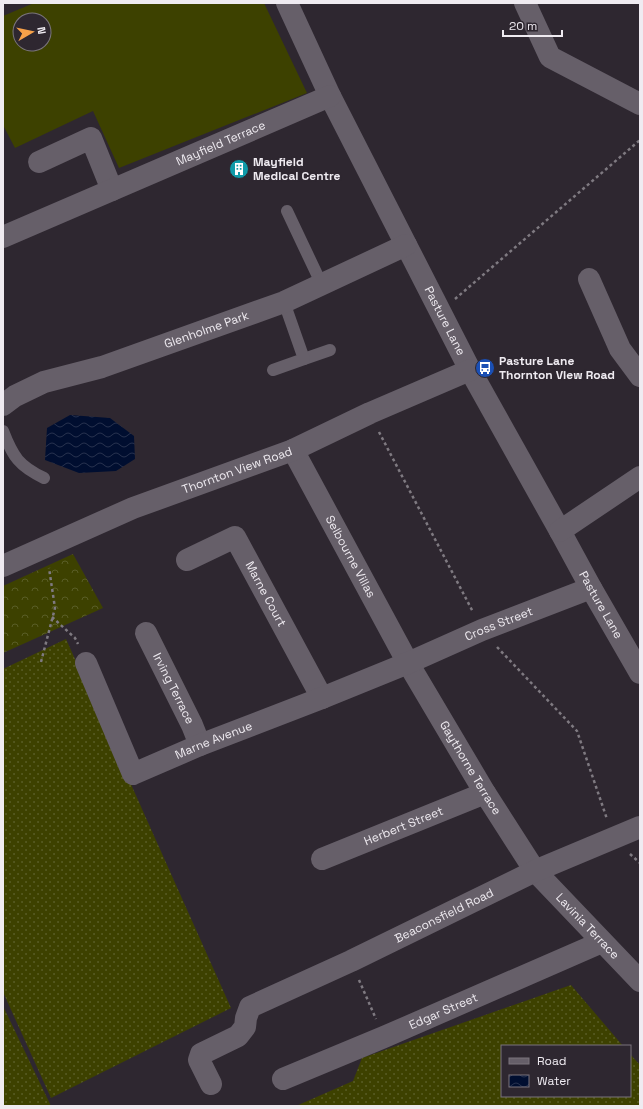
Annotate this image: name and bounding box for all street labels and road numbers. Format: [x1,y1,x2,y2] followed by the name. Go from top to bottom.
[173,117,268,169] street label: Mayfield Terrace
[421,284,469,358] street label: Pasture Lane
[162,307,251,352] street label: Glenholme Park
[180,443,294,498] street label: Thornton View Road
[322,512,379,600] street label: Selbourne Villas
[242,559,290,629] street label: Marne Court
[575,568,627,642] street label: Pasture Lane
[462,603,535,645] street label: Cross Street
[149,650,198,727] street label: Irving Terrace
[173,718,254,763] street label: Marne Avenue
[436,718,505,818] street label: Gaythorne Terrace
[362,803,446,849] street label: Herbert Street
[392,885,496,946] street label: Beaconsfield Road
[552,890,623,963] street label: Lavinia Terrace
[406,989,480,1033] street label: Edgar Street

